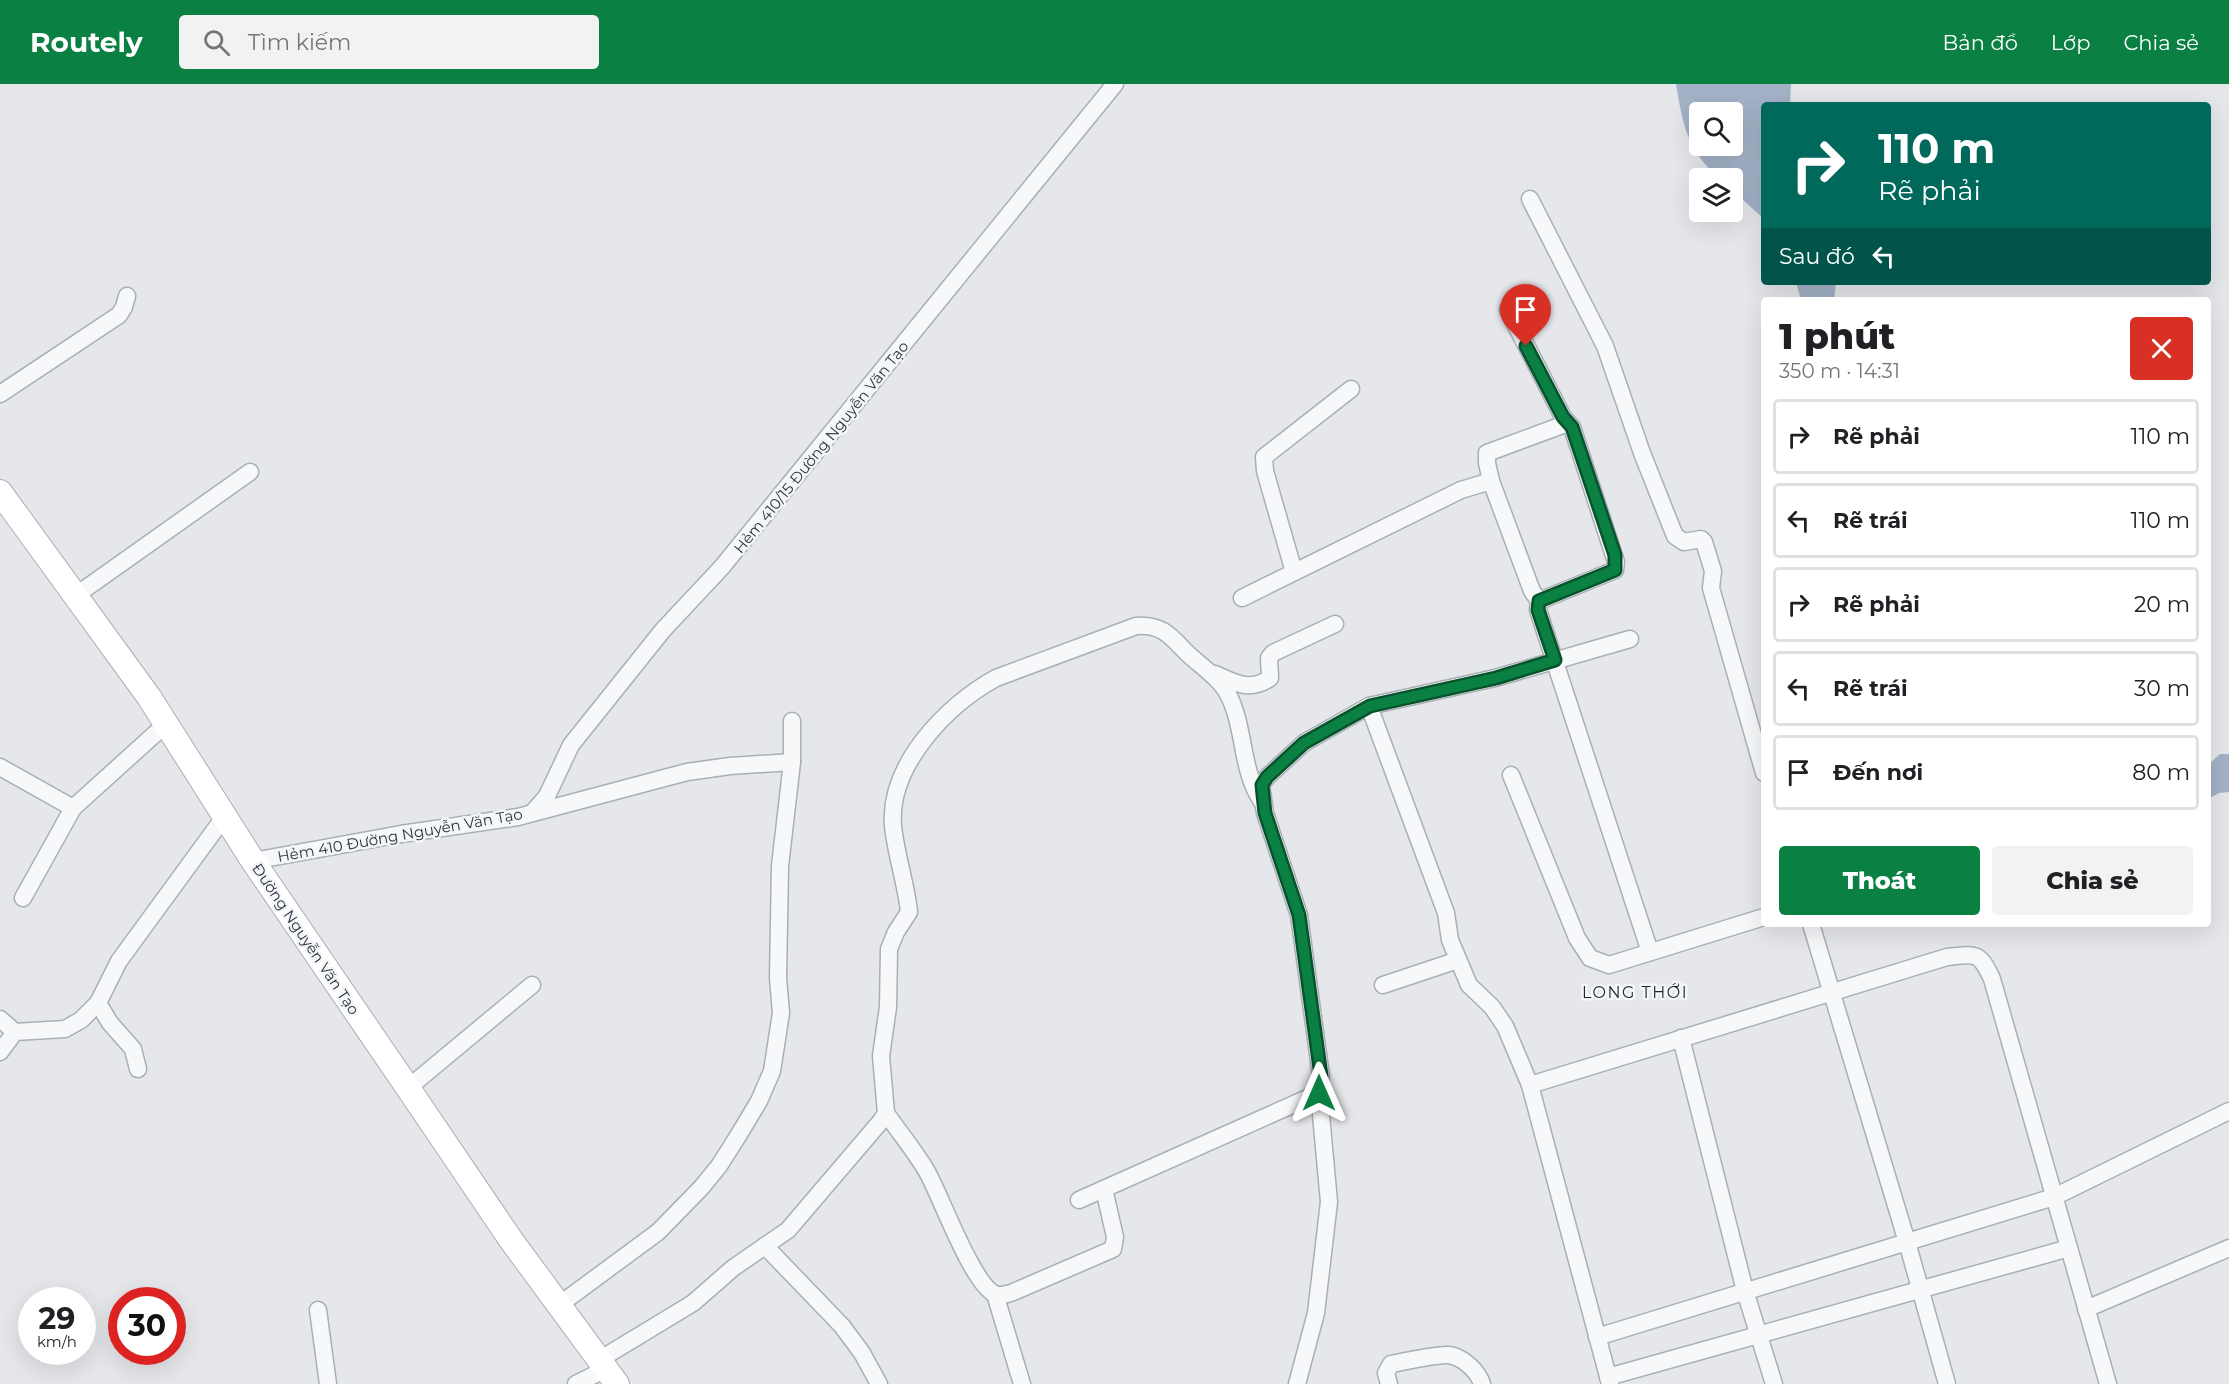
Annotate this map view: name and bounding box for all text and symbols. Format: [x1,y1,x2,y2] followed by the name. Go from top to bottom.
[179,15,599,69] search box
[30,25,143,59] text: Routely
[200,26,233,59] icon: search
[248,29,351,56] text: Tìm kiếm
[1942,30,2018,55] text: Bản đồ
[2051,30,2090,55] text: Lớp
[2123,30,2199,55] text: Chia sẻ
[1689,102,1743,222] map controls
[1689,102,1743,156] button: search
[1878,122,1995,174] text: 110 m
[1779,126,1857,204] icon: right
[1689,168,1743,222] button: layers
[1878,174,1981,207] text: Rẽ phải
[1867,240,1900,273] icon: left
[1779,243,1855,270] text: Sau đó
[1500,284,1551,346] pin
[1509,293,1542,326] icon: arrive
[1779,314,1895,358] text: 1 phút
[2130,317,2193,380] button: close
[729,337,913,557] street label: Hẻm 410/15 Đường Nguyễn Văn Tạo
[1779,359,1900,383] text: 350 m · 14:31
[1782,420,1815,453] icon: right
[1833,423,1920,450] text: Rẽ phải
[2130,423,2190,450] text: 110 m
[1782,504,1815,537] icon: left
[1833,507,1908,534] text: Rẽ trái
[2130,507,2190,534] text: 110 m
[1782,588,1815,621] icon: right
[1833,591,1920,618] text: Rẽ phải
[2134,591,2190,618] text: 20 m
[1782,672,1815,705] icon: left
[1833,675,1908,702] text: Rẽ trái
[2134,675,2190,702] text: 30 m
[1782,756,1815,789] icon: arrive
[1833,759,1923,786] text: Đến nơi
[2132,759,2190,786] text: 80 m
[276,804,524,866] street label: Hẻm 410 Đường Nguyễn Văn Tạo
[1779,846,1980,915] button: Thoát
[1992,846,2193,915] button: Chia sẻ
[248,860,364,1018] street label: Đường Nguyễn Văn Tạo
[1582,983,1688,1002] district label: LONG THỚI
[1287,1061,1351,1125] position arrow
[108,1287,186,1365] speed limit sign: 30
[39,1300,75,1337] text: 29
[37,1332,77,1351] text: km/h

